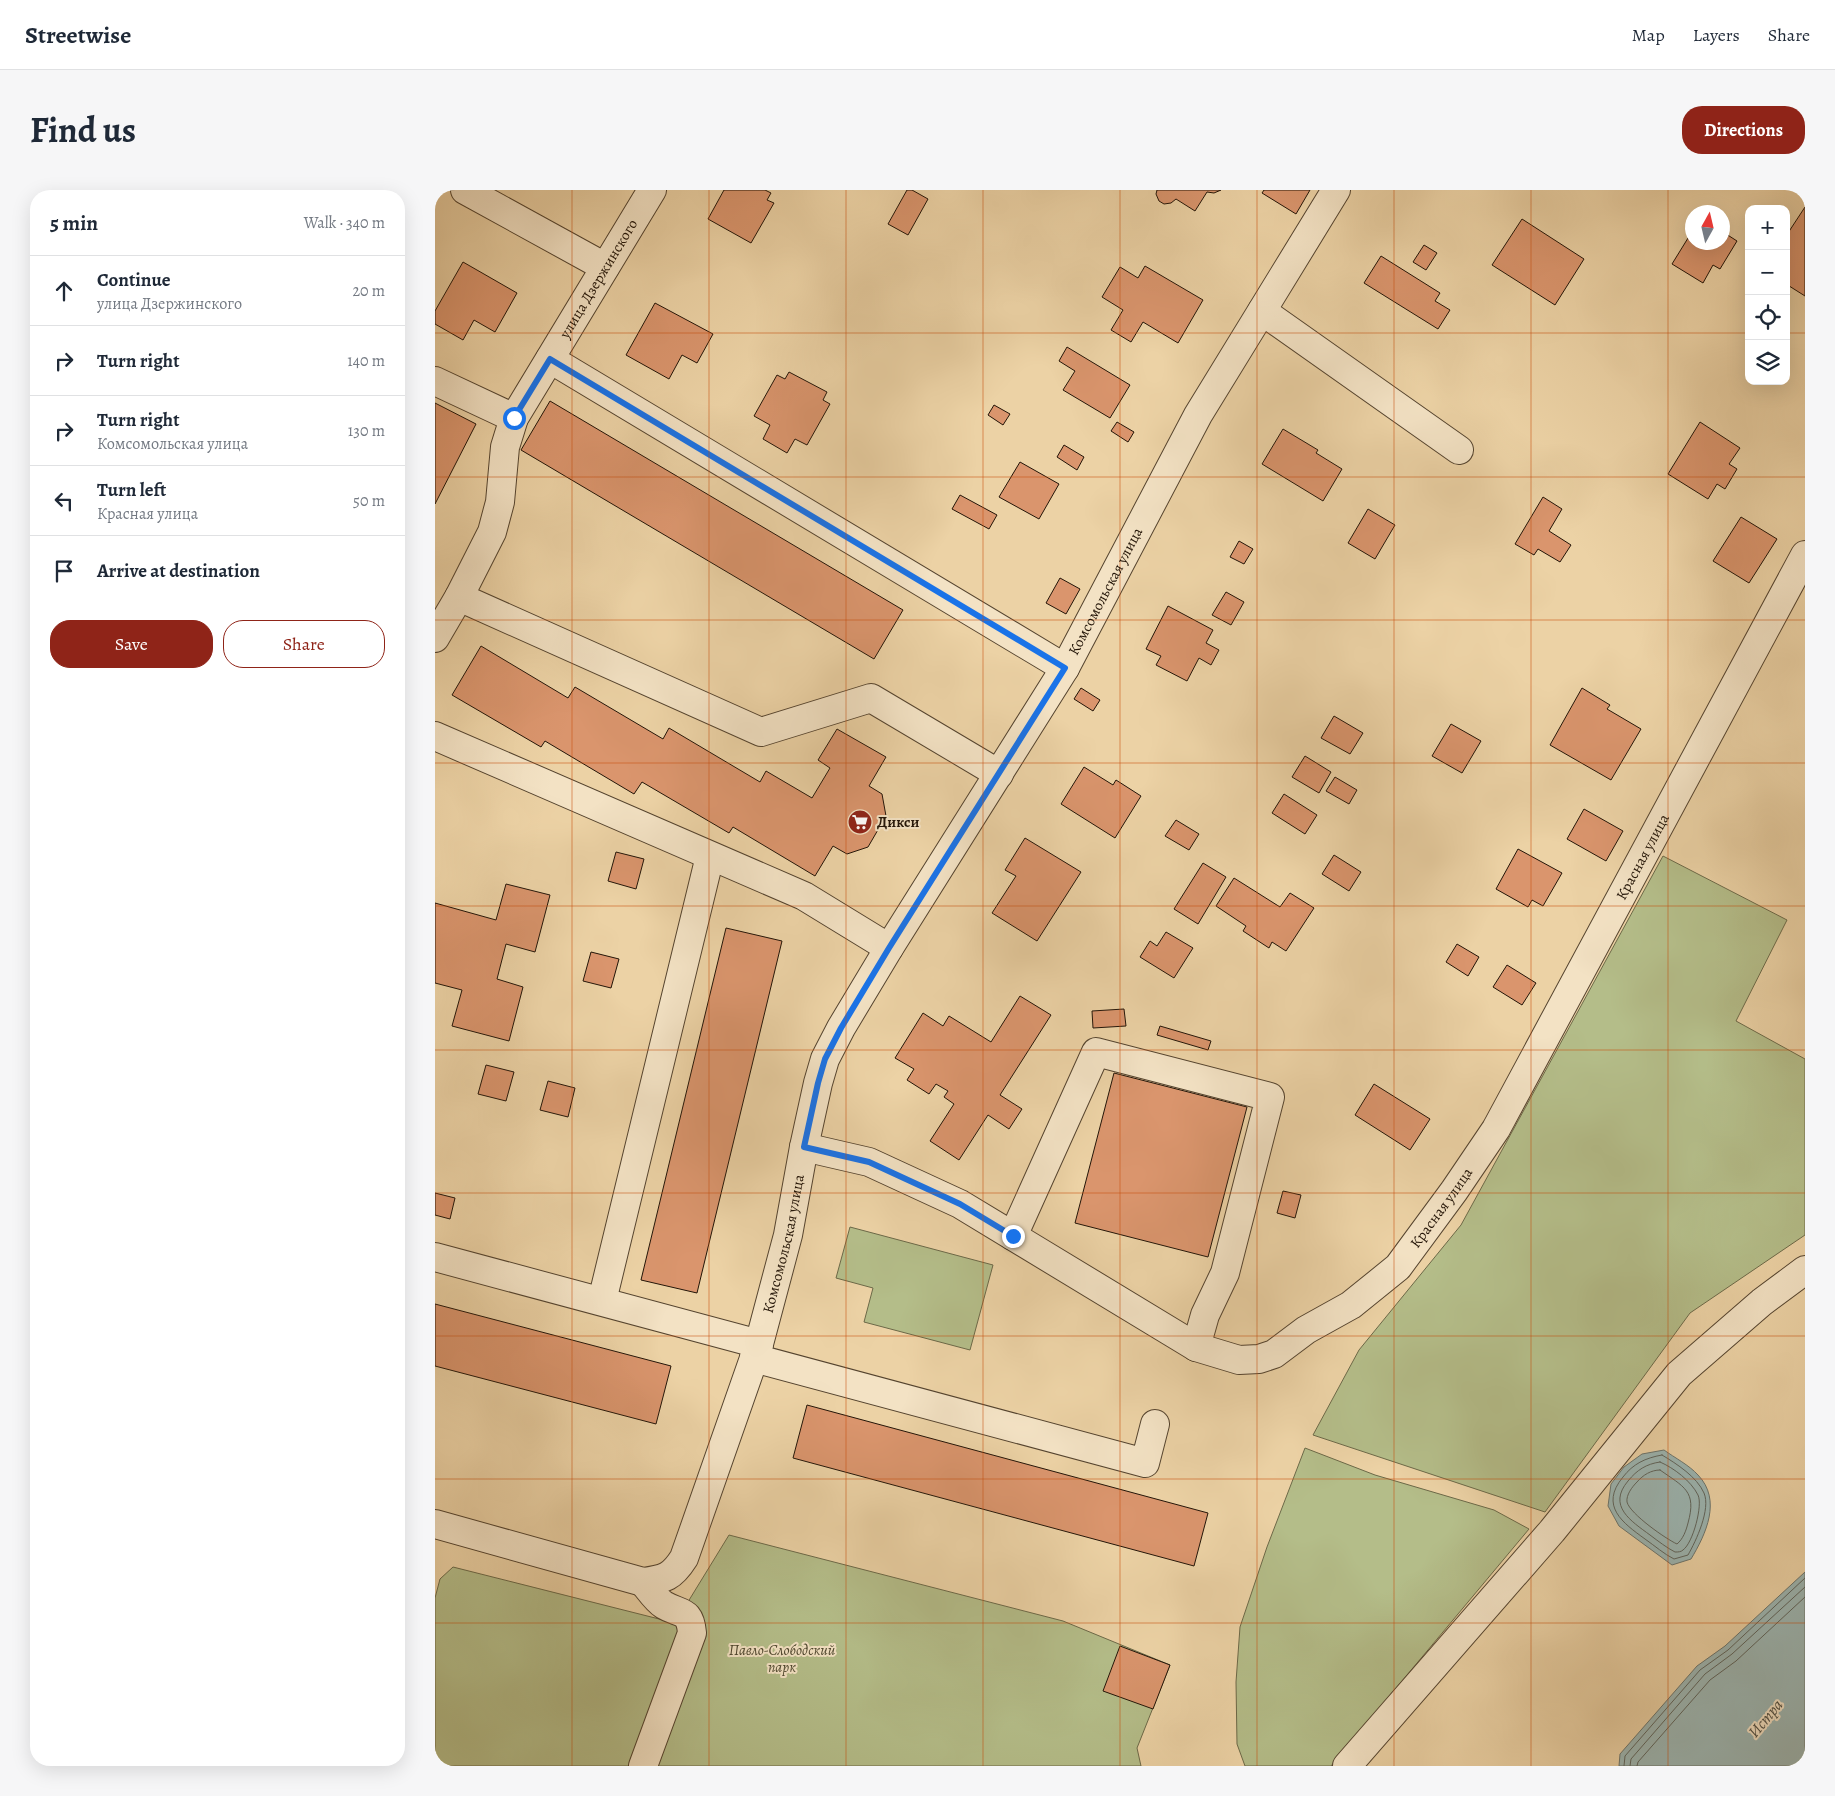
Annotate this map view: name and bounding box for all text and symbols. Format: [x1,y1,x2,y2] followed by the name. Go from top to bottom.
[25,19,131,51] text: Streetwise
[1632,23,1665,47] text: Map
[1693,23,1740,47] text: Layers
[1768,23,1810,47] text: Share
[30,106,136,154] text: Find us
[1682,106,1805,154] button: Directions
[1685,205,1730,250] north arrow
[1745,205,1790,385] map controls
[1745,205,1790,250] button: +
[50,209,98,237] text: 5 min
[304,212,385,234] text: Walk · 340 m
[554,215,642,343] street label: улица Дзержинского
[1745,250,1790,295] button: −
[97,267,171,293] text: Continue
[50,277,78,305] icon: ahead
[352,280,385,302] text: 20 m
[97,293,242,315] text: улица Дзержинского
[1745,295,1790,340] button: locate
[1745,340,1790,385] button: layers
[50,347,78,375] icon: right
[97,348,179,374] text: Turn right
[347,350,385,372] text: 140 m
[97,407,179,433] text: Turn right
[503,407,526,430] route start
[50,417,78,445] icon: right
[348,420,385,442] text: 130 m
[97,433,248,455] text: Комсомольская улица
[97,477,166,503] text: Turn left
[50,487,78,515] icon: left
[353,490,385,512] text: 50 m
[97,503,198,525] text: Красная улица
[1063,524,1147,659] street label: Комсомольская улица
[50,557,78,585] icon: arrive
[97,558,260,584] text: Arrive at destination
[50,620,213,668] button: Save
[223,620,385,668] button: Share
[847,809,873,835] supermarket icon: Дикси
[1611,810,1674,903] street label: Красная улица
[877,812,919,832] place label: Дикси
[1405,1163,1477,1252] street label: Красная улица
[758,1173,809,1315] street label: Комсомольская улица
[1002,1225,1025,1248] route end
[729,1640,836,1677] park label: Павло-Слободский парк
[1743,1695,1788,1742] water label: Истра

